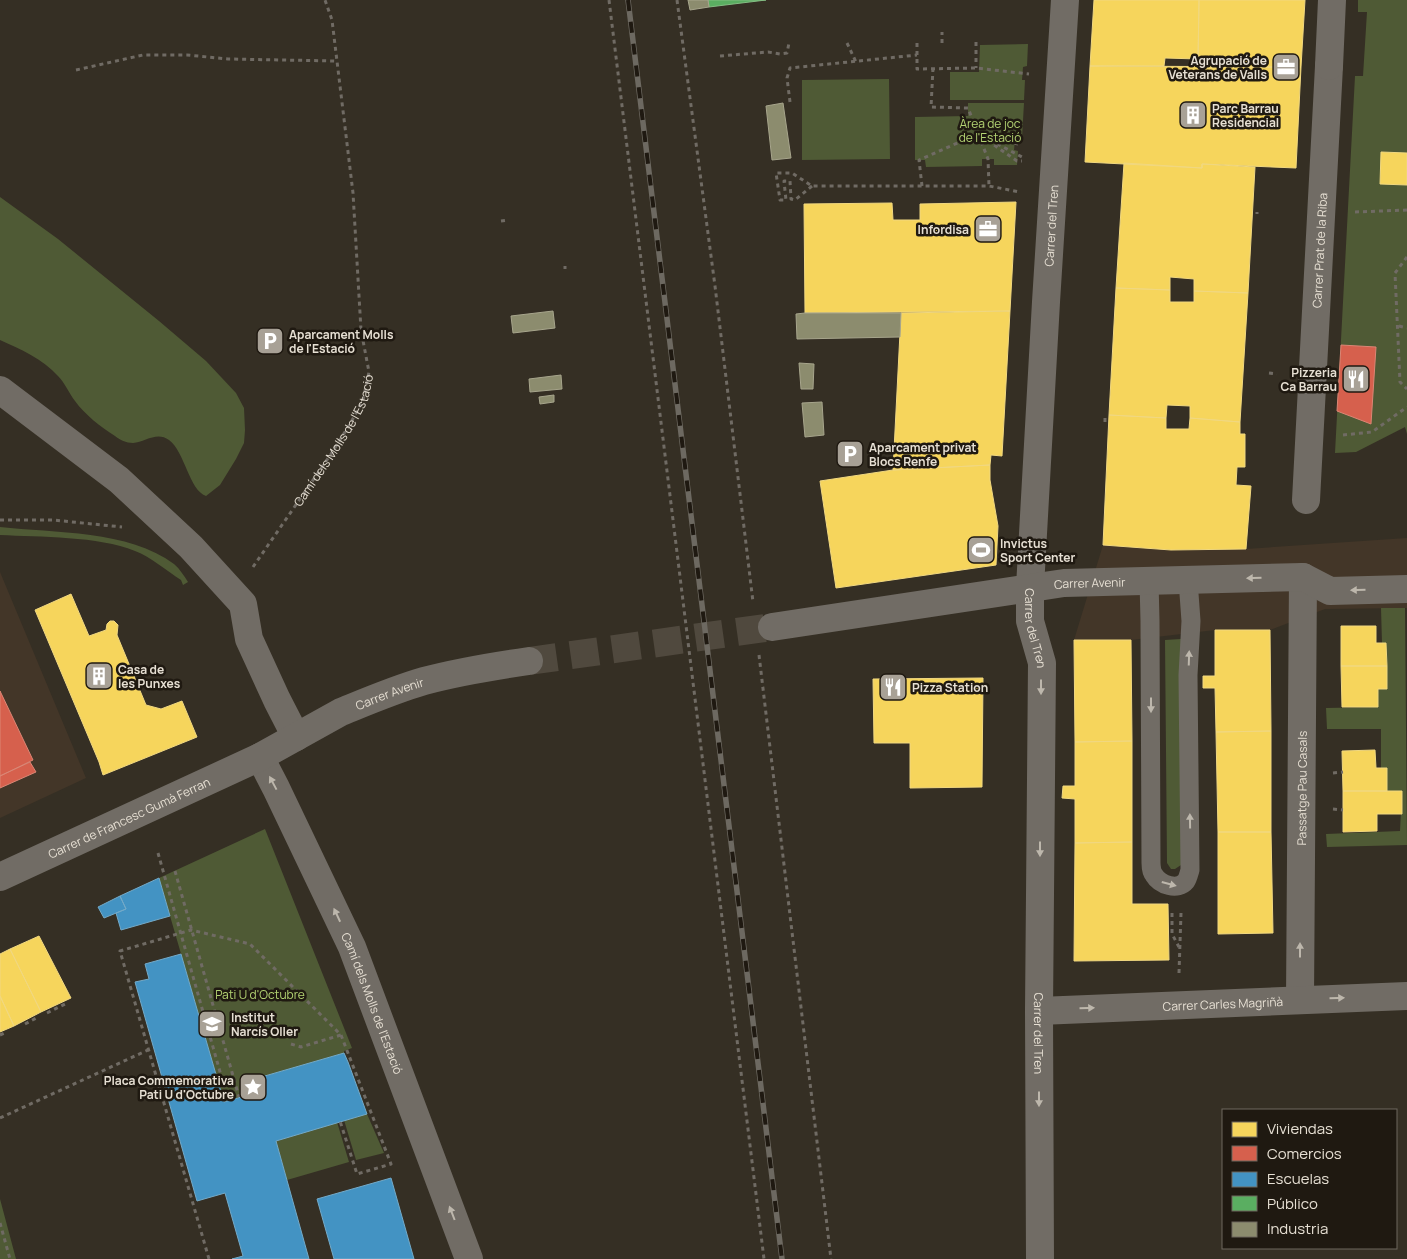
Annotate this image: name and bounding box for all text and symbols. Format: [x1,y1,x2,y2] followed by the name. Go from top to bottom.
[1168,52,1267,83] place label: Agrupació de Veterans de Valls
[1271,52,1301,82] office icon: Agrupació de Veterans de Valls
[1178,100,1208,130] building icon: Parc Barrau Residencial
[1212,100,1279,131] place label: Parc Barrau Residencial
[959,115,1021,146] park label: Àrea de joc de l'Estació
[1040,184,1062,267] street label: Carrer del Tren
[1308,192,1331,308] street label: Carrer Prat de la Riba
[973,214,1003,244] office icon: Infordisa
[918,221,969,238] place label: Infordisa
[255,326,285,356] parking icon: Aparcament Molls de l'Estació
[289,326,394,357] place label: Aparcament Molls de l'Estació
[1280,364,1337,395] place label: Pizzeria Ca Barrau
[1341,364,1371,394] restaurant icon: Pizzeria Ca Barrau
[289,373,377,509] street label: Camí dels Molls de l'Estació
[835,439,865,469] parking icon: Aparcament privat Blocs Renfe
[869,439,977,470] place label: Aparcament privat Blocs Renfe
[966,535,996,565] sports icon: Invictus Sport Center
[1000,535,1076,566] place label: Invictus Sport Center
[1053,573,1126,593] street label: Carrer Avenir
[1246,574,1262,582] one-way arrow
[1350,586,1366,594] one-way arrow
[1021,588,1051,668] street label: Carrer del Tren
[1186,650,1194,666] one-way arrow
[84,661,114,691] building icon: Casa de les Punxes
[118,661,181,692] place label: Casa de les Punxes
[878,672,908,702] restaurant icon: Pizza Station
[353,673,426,714] street label: Carrer Avenir
[912,679,988,696] place label: Pizza Station
[1037,679,1045,695] one-way arrow
[1147,697,1155,713] one-way arrow
[1293,731,1310,845] street label: Passatge Pau Casals
[45,773,213,862] street label: Carrer de Francesc Gumà Ferran
[269,776,278,789] one-way arrow
[1186,813,1194,829] one-way arrow
[1036,842,1044,858] one-way arrow
[1162,880,1177,888] one-way arrow
[332,908,340,922] one-way arrow
[338,929,407,1077] street label: Camí dels Molls de l'Estació
[1296,942,1304,958] one-way arrow
[215,986,305,1003] park label: Pati U d'Octubre
[1030,992,1048,1074] street label: Carrer del Tren
[1162,993,1283,1014] street label: Carrer Carles Magriñà
[1330,994,1346,1002] one-way arrow
[1080,1003,1096,1011] one-way arrow
[197,1009,227,1039] school or university icon: Institut Narcís Oller
[231,1009,298,1040] place label: Institut Narcís Oller
[104,1072,234,1103] place label: Placa Commemorativa Pati U d'Octubre
[238,1072,268,1102] place icon: Placa Commemorativa Pati U d'Octubre
[1035,1092,1043,1108] one-way arrow
[1222,1109,1397,1249] legend
[1267,1118,1333,1139] text: Viviendas
[1267,1143,1342,1164] text: Comercios
[1267,1168,1329,1189] text: Escuelas
[1267,1193,1318,1214] text: Público
[448,1206,455,1221] one-way arrow
[1267,1218,1328,1239] text: Industria

